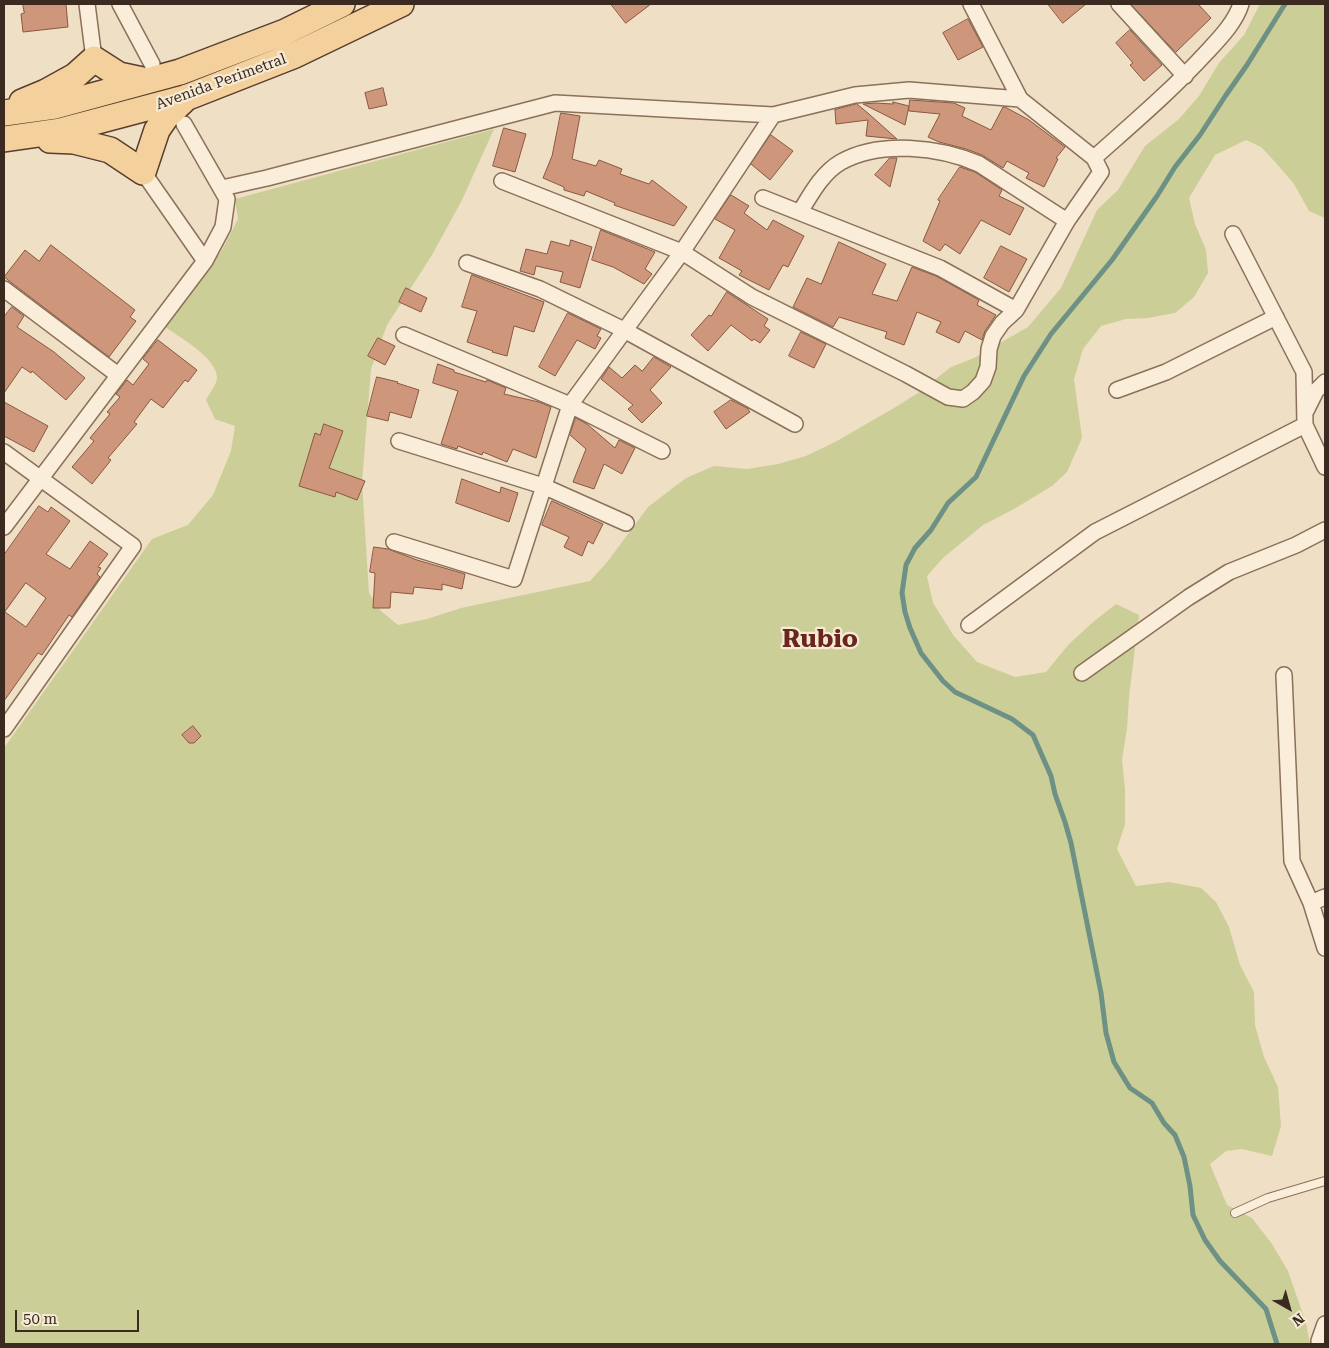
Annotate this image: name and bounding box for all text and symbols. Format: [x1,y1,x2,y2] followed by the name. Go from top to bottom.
[153,50,289,114] street label: Avenida Perimetral
[782,625,858,655] district label: Rubio
[1264,1283,1314,1333] north arrow
[18,1300,141,1332] scale bar
[23,1310,57,1328] text: 50 m
[1289,1310,1307,1329] text: N

